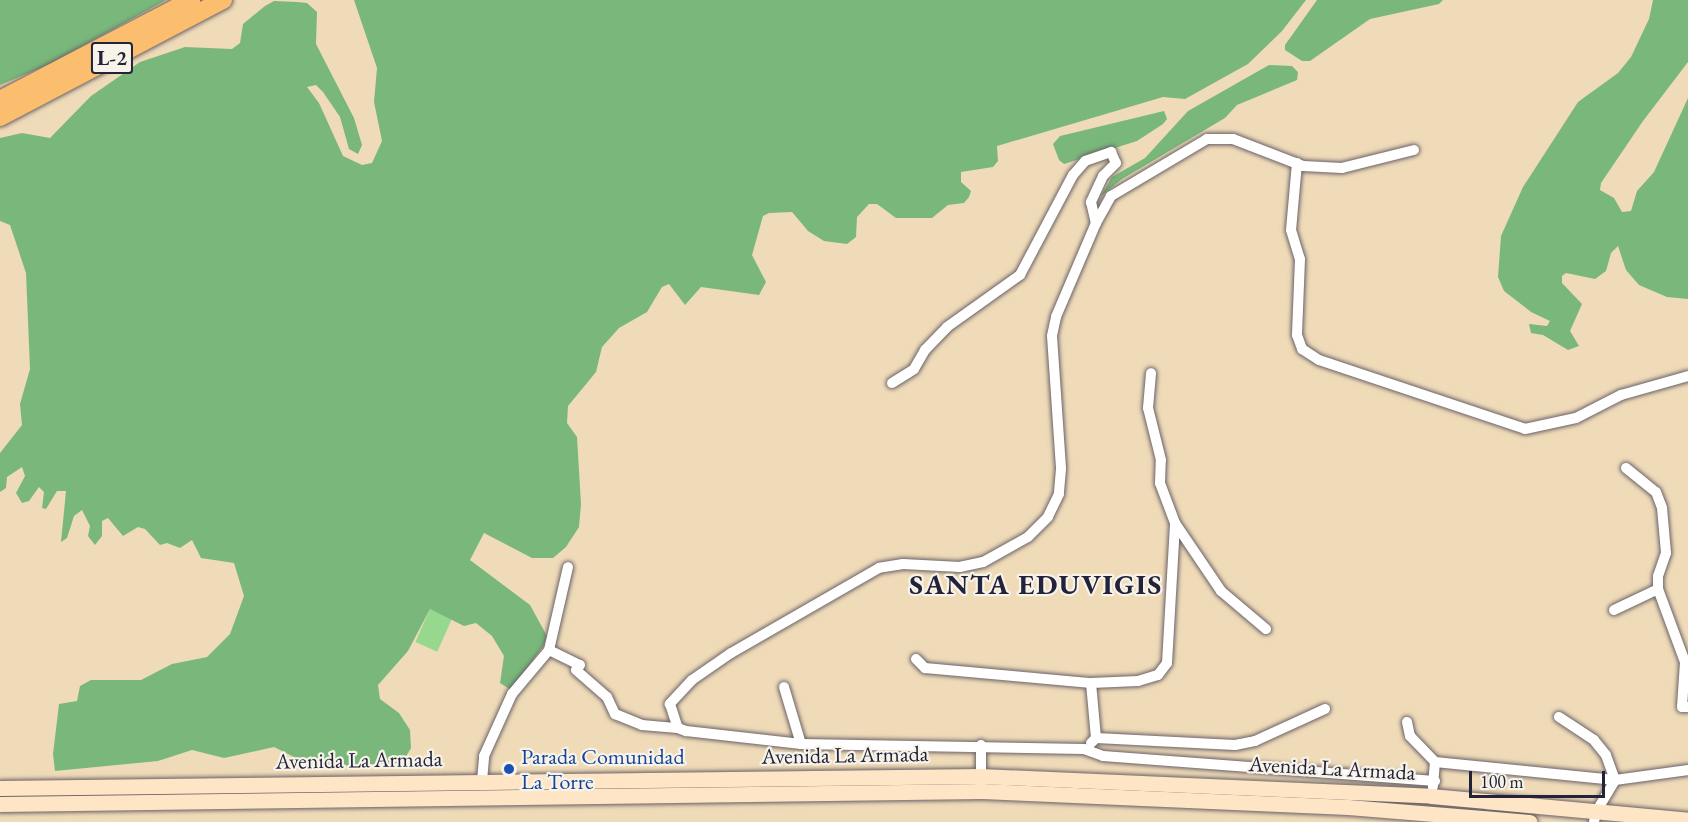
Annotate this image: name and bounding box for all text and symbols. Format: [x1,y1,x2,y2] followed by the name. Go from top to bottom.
[90,40,134,76] road number: L-2
[909,567,1163,601] district label: SANTA EDUVIGIS
[761,740,929,770] street label: Avenida La Armada
[521,743,685,794] place label: Parada Comunidad La Torre
[275,745,443,775] street label: Avenida La Armada
[1248,750,1416,786] street label: Avenida La Armada
[1472,759,1608,797] scale bar
[502,762,516,776] marker: Parada Comunidad La Torre
[1480,770,1524,793] text: 100 m

